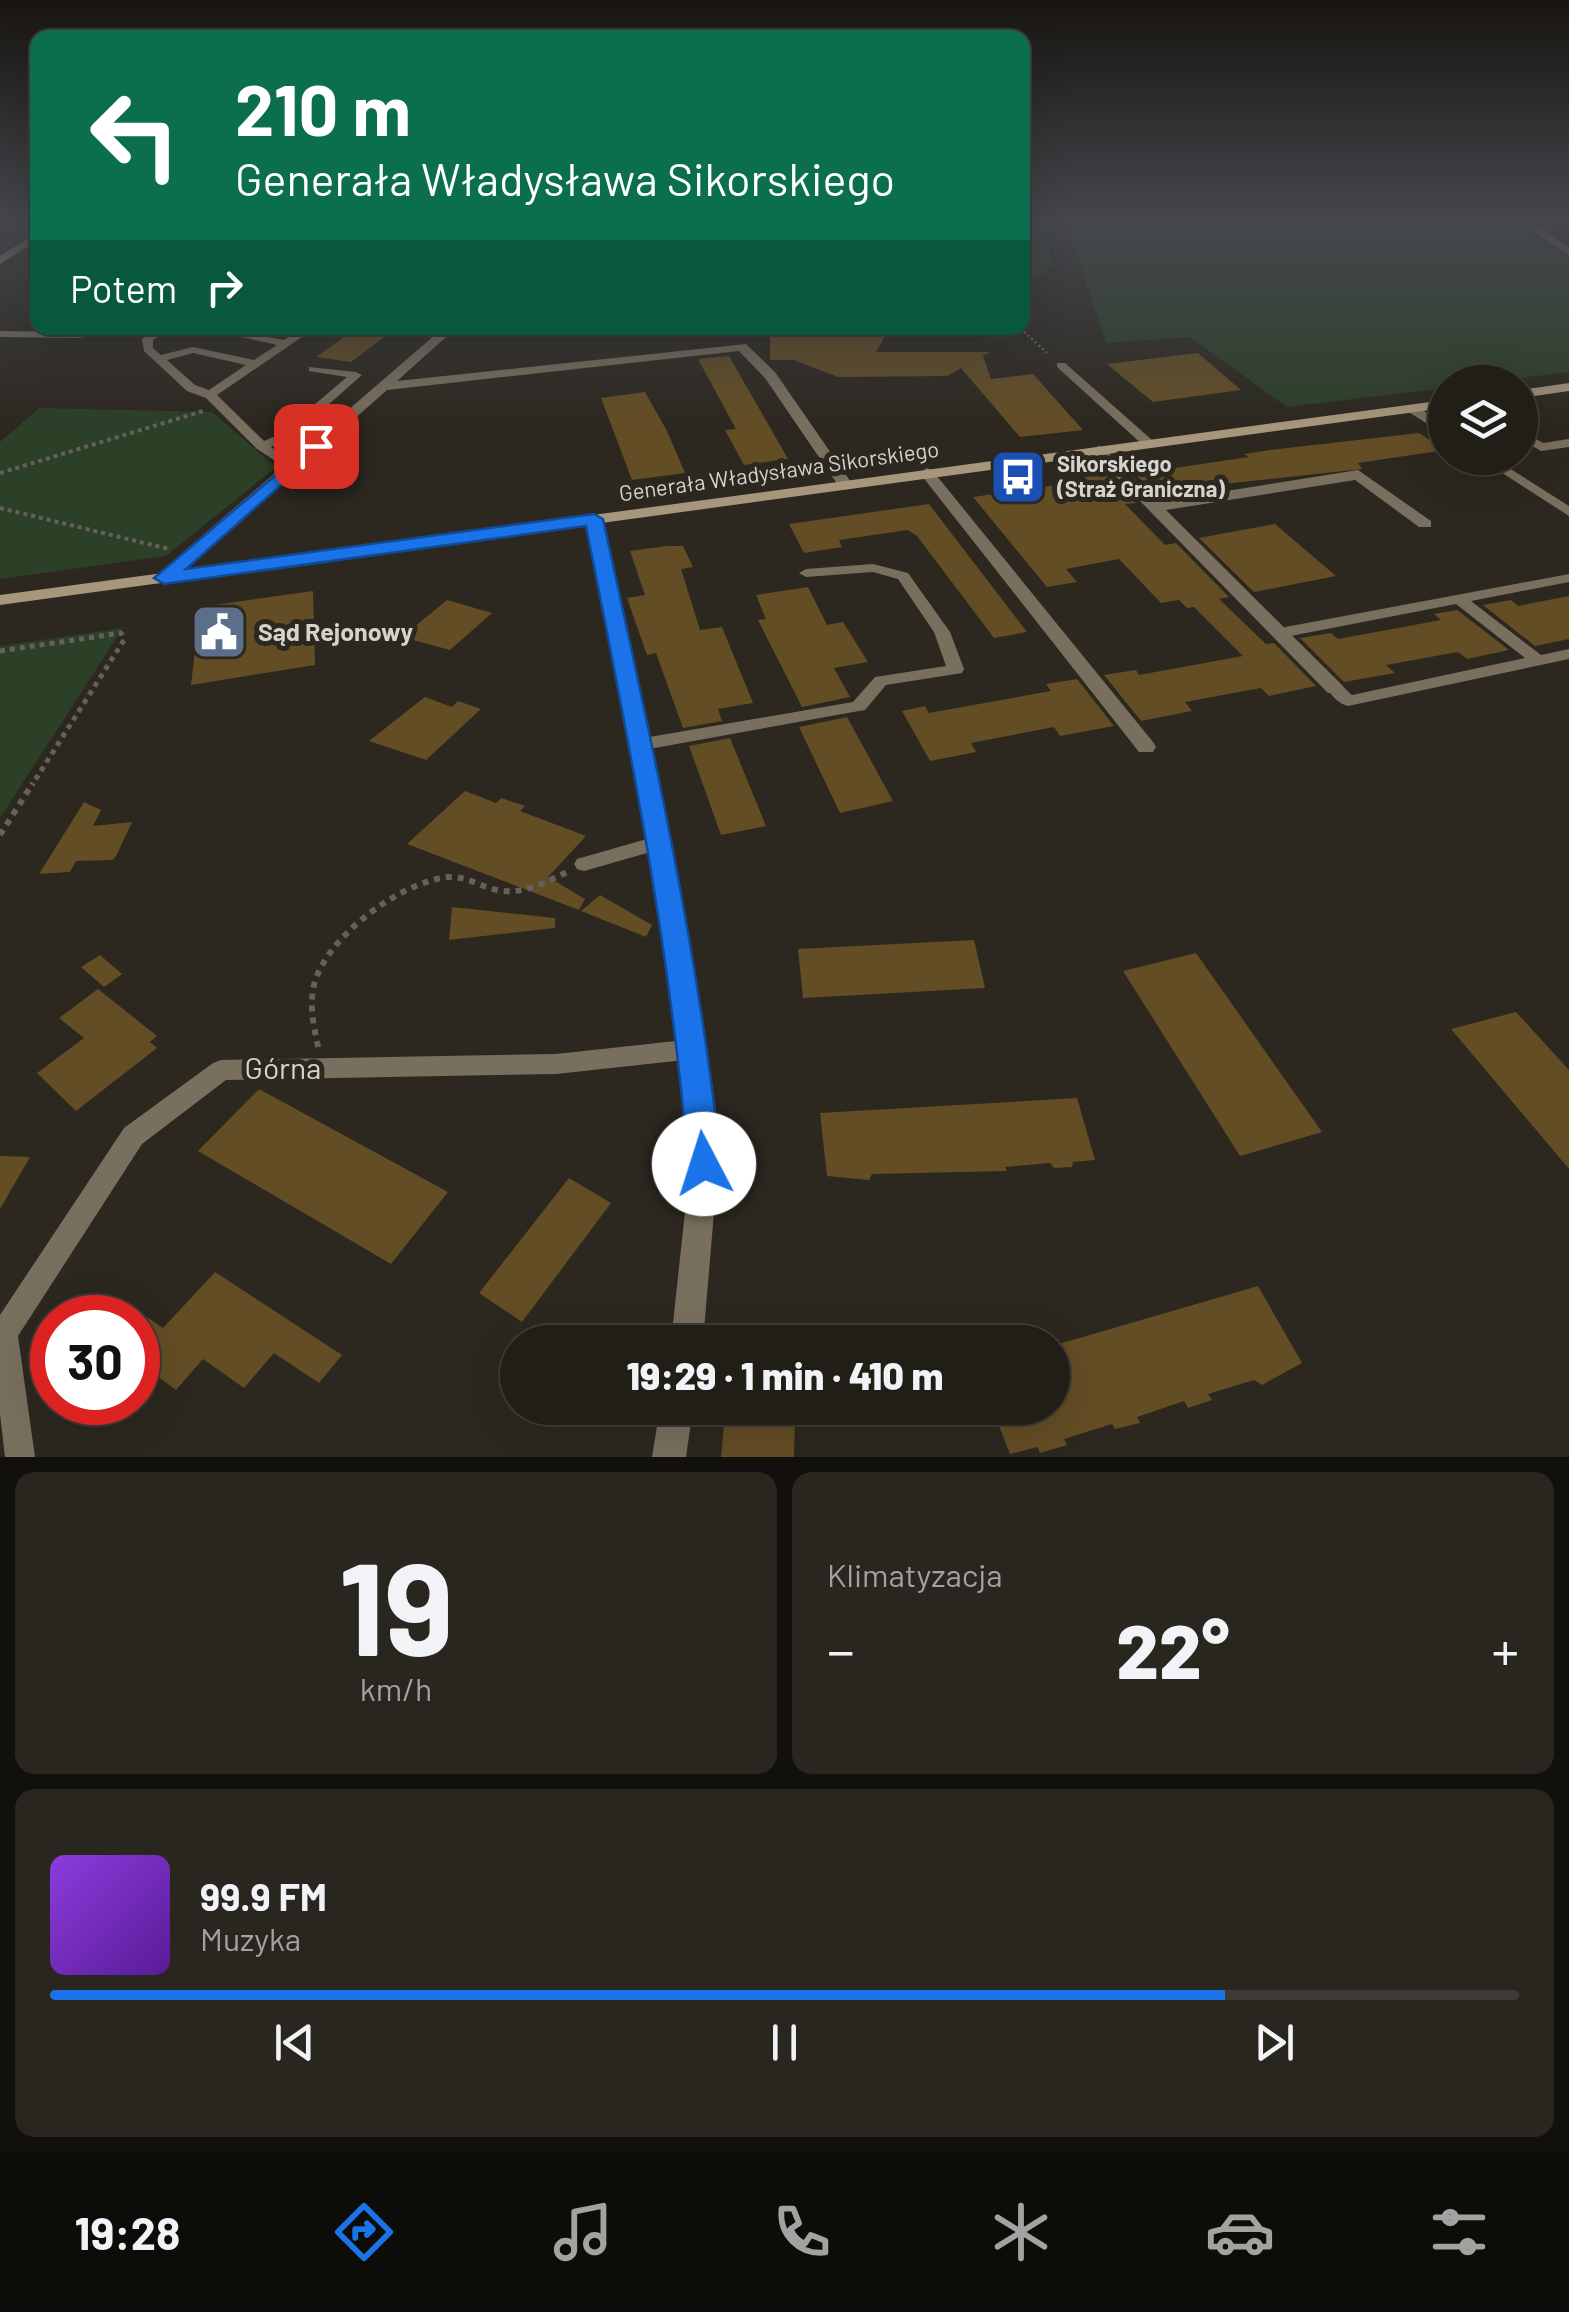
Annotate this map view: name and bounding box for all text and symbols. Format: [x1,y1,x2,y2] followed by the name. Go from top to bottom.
[235,66,411,150] text: 210 m
[70,70,200,200] icon: left
[235,151,895,205] text: Generała Władysława Sikorskiego
[197,260,252,315] icon: right
[70,265,177,311] text: Potem
[1428,365,1538,475] map controls
[1428,365,1538,475] button: layers
[274,404,359,489] pin
[289,419,344,474] icon: arrive
[617,435,940,505] street label: Generała Władysława Sikorskiego
[988,447,1048,507] bus stop icon: Sikorskiego (Straż Graniczna)
[1056,450,1225,501] place label: Sikorskiego (Straż Graniczna)
[189,602,249,662] public building icon: Sąd Rejonowy
[258,616,414,646] place label: Sąd Rejonowy
[245,1049,321,1085] street label: Górna
[652,1112,756,1216] position arrow
[30,1295,160,1425] speed limit sign: 30
[626,1352,944,1398] text: 19:29 · 1 min · 410 m
[338,1526,454,1682] text: 19
[827,1555,1003,1593] text: Klimatyzacja
[1116,1604,1230,1694] text: 22°
[827,1616,855,1682] text: −
[1491,1616,1519,1682] text: +
[360,1669,432,1707] text: km/h
[200,1873,327,1919] text: 99.9 FM
[200,1919,301,1957] text: Muzyka
[267,2015,322,2070] icon: previous
[757,2015,812,2070] icon: pause
[1247,2015,1302,2070] icon: next
[329,2197,399,2267] icon: directions
[548,2197,618,2267] icon: music
[767,2197,837,2267] icon: phone
[986,2197,1056,2267] icon: climate
[1205,2197,1275,2267] icon: car
[1424,2197,1494,2267] icon: filters
[75,2205,180,2259] text: 19:28

